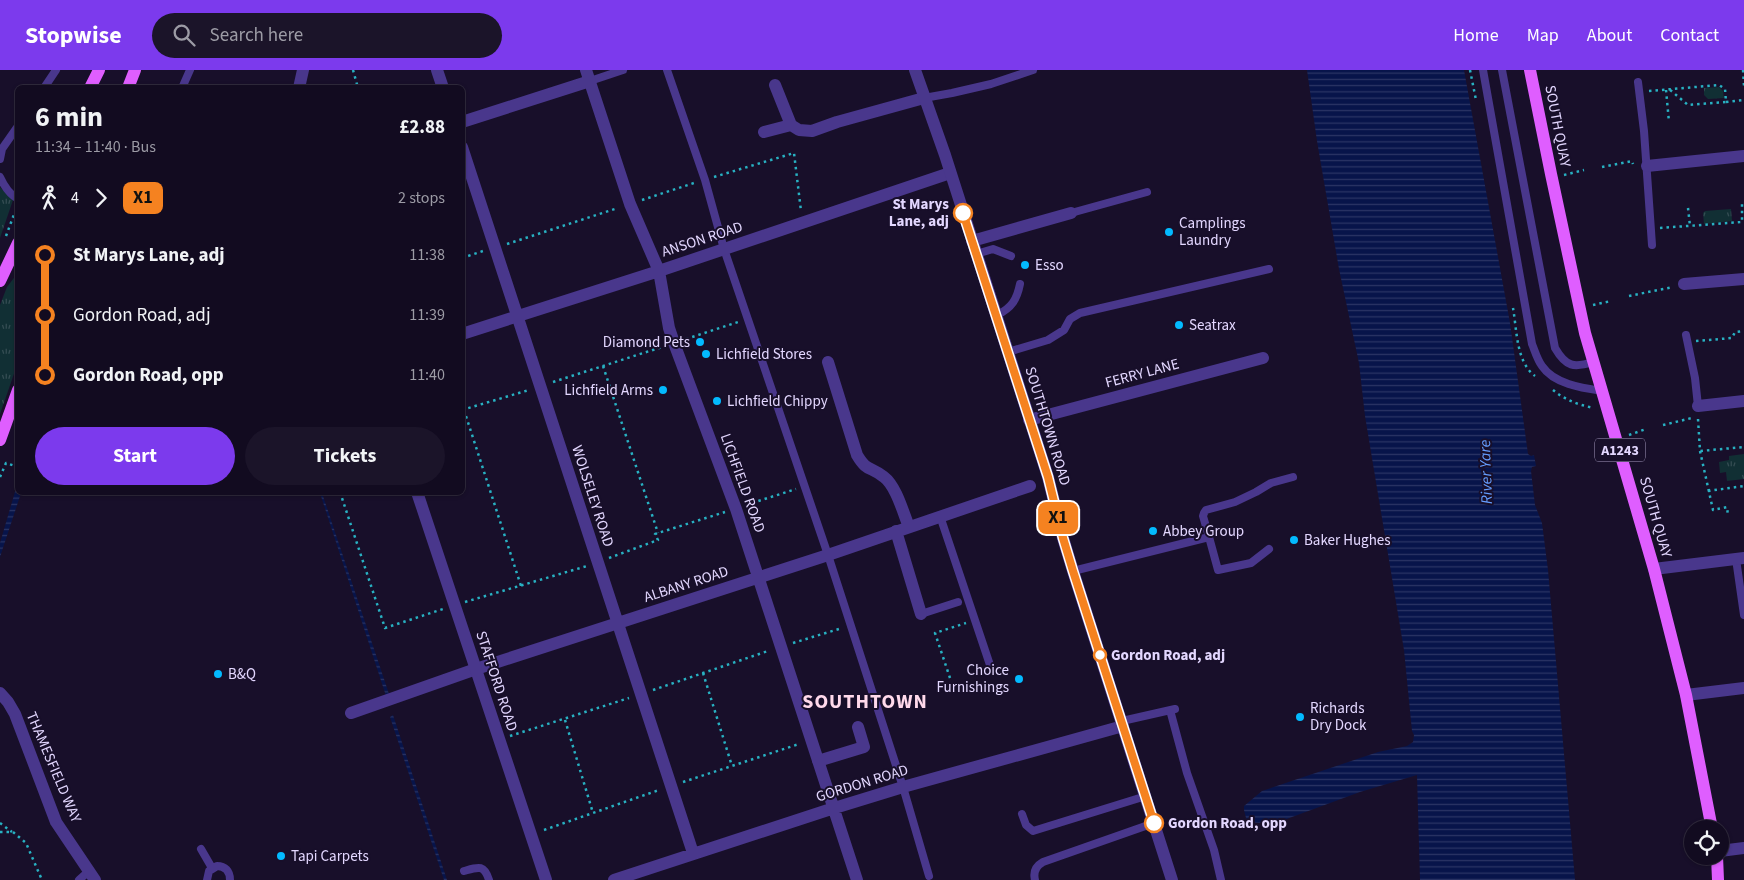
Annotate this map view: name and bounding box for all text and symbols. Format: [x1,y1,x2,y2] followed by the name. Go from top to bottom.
[152,13,502,58] search box
[25,18,122,53] text: Stopwise
[170,21,198,49] icon: search
[210,22,303,49] text: Search here
[1453,23,1499,48] text: Home
[1527,23,1559,48] text: Map
[1587,23,1632,48] text: About
[1660,23,1719,48] text: Contact
[1539,83,1576,170] street label: SOUTH QUAY
[35,97,103,137] text: 6 min
[399,114,445,141] text: £2.88
[35,136,156,158] text: 11:34 – 11:40 · Bus
[35,184,63,212] icon: walk
[87,184,115,212] icon: forward
[133,185,153,210] text: X1
[71,187,79,209] text: 4
[398,187,445,209] text: 2 stops
[889,194,949,232] place label: St Marys Lane, adj
[953,203,973,223] marker: St Marys Lane, adj
[1179,213,1245,251] place label: Camplings Laundry
[659,216,745,262] street label: ANSON ROAD
[1163,226,1175,238] marker: Camplings Laundry
[73,242,225,269] text: St Marys Lane, adj
[409,244,445,266] text: 11:38
[1035,255,1064,276] place label: Esso
[1019,259,1031,271] marker: Esso
[73,302,211,329] text: Gordon Road, adj
[409,304,445,326] text: 11:39
[1189,315,1236,336] place label: Seatrax
[1173,319,1185,331] marker: Seatrax
[603,332,690,353] place label: Diamond Pets
[694,336,706,348] marker: Diamond Pets
[716,344,812,365] place label: Lichfield Stores
[700,348,712,360] marker: Lichfield Stores
[1103,354,1181,393] street label: FERRY LANE
[73,362,224,389] text: Gordon Road, opp
[409,364,445,386] text: 11:40
[1019,364,1076,488] street label: SOUTHTOWN ROAD
[564,380,653,401] place label: Lichfield Arms
[657,384,669,396] marker: Lichfield Arms
[727,391,828,412] place label: Lichfield Chippy
[711,395,723,407] marker: Lichfield Chippy
[35,427,235,485] button: Start
[245,427,445,485] button: Tickets
[715,431,770,536] street label: LICHFIELD ROAD
[1595,438,1645,462] road number: A1243
[1474,439,1498,505] water label: River Yare
[566,443,619,550] street label: WOLSELEY ROAD
[1634,474,1677,561] street label: SOUTH QUAY
[1036,502,1080,534] line badge: X1
[1048,505,1068,530] text: X1
[1163,521,1244,542] place label: Abbey Group
[1147,525,1159,537] marker: Abbey Group
[1304,530,1391,551] place label: Baker Hughes
[1288,534,1300,546] marker: Baker Hughes
[641,561,731,608] street label: ALBANY ROAD
[470,628,523,734] street label: STAFFORD ROAD
[1111,645,1225,666] place label: Gordon Road, adj
[1093,648,1107,662] marker: Gordon Road, adj
[936,660,1009,698] place label: Choice Furnishings
[228,664,256,685] place label: B&Q
[212,668,224,680] marker: B&Q
[1013,673,1025,685] marker: Choice Furnishings
[802,688,928,716] district label: SOUTHTOWN
[1310,698,1367,736] place label: Richards Dry Dock
[21,709,87,827] street label: THAMESFIELD WAY
[1294,711,1306,723] marker: Richards Dry Dock
[813,759,911,807] street label: GORDON ROAD
[1144,813,1164,833] marker: Gordon Road, opp
[1168,813,1287,834] place label: Gordon Road, opp
[1684,820,1729,865] map controls
[1684,820,1729,865] button: locate
[291,846,369,867] place label: Tapi Carpets
[275,850,287,862] marker: Tapi Carpets

